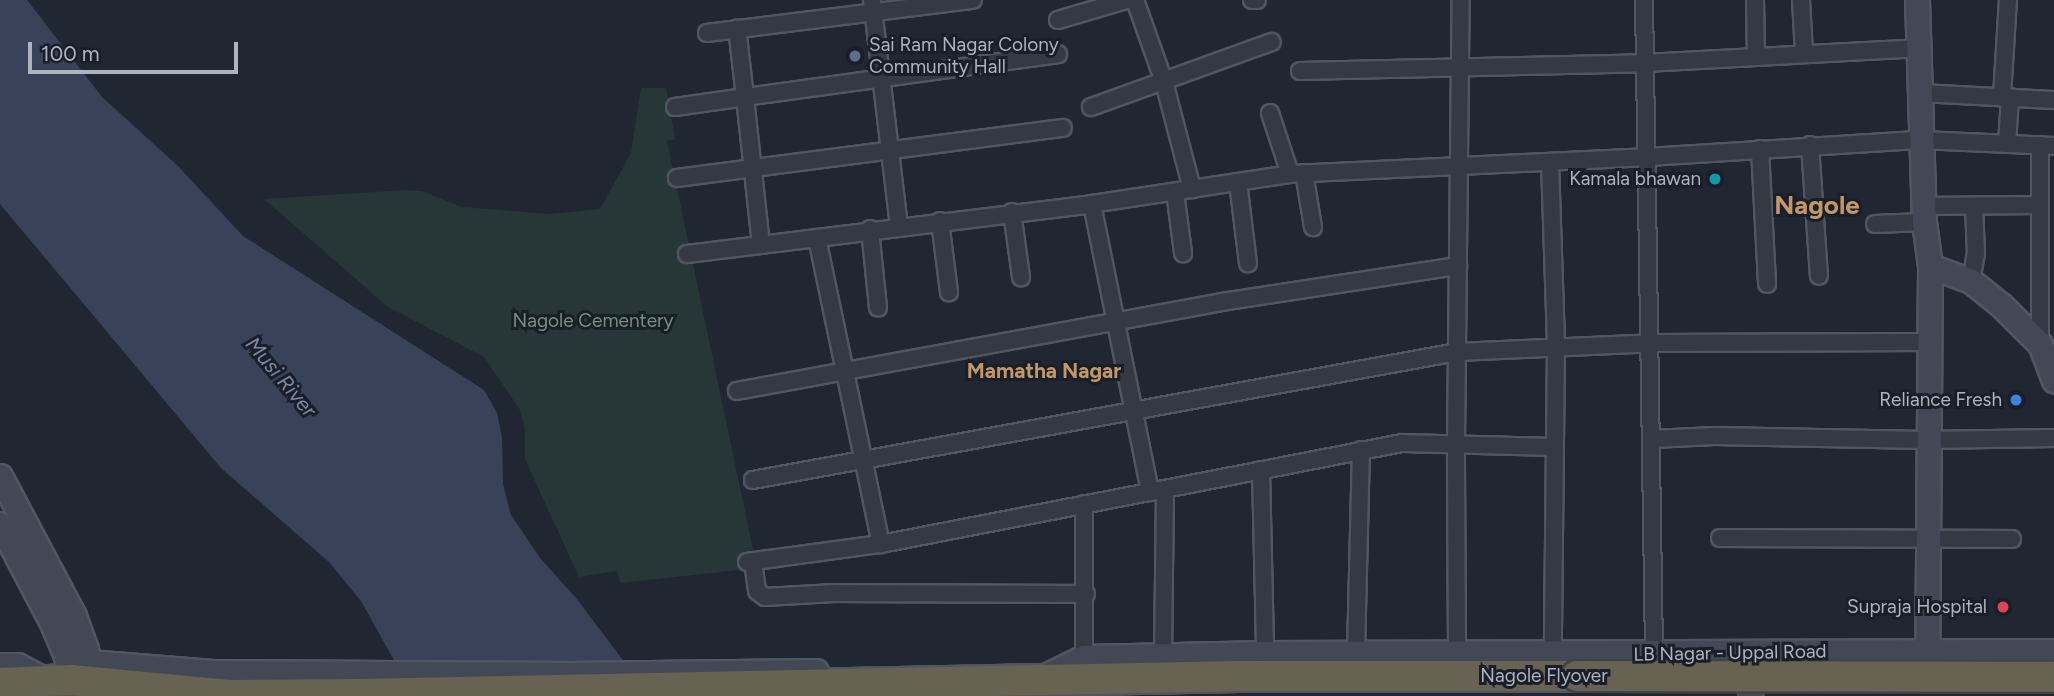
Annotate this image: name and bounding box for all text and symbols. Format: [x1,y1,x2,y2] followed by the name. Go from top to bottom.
[32,28,242,72] scale bar
[869,34,1059,78] place label: Sai Ram Nagar Colony Community Hall
[41,41,100,66] text: 100 m
[847,48,863,64] marker: Sai Ram Nagar Colony Community Hall
[1569,168,1701,190] place label: Kamala bhawan
[1707,171,1723,187] marker: Kamala bhawan
[1774,190,1860,222] district label: Nagole
[513,310,673,332] park label: Nagole Cementery
[240,332,322,422] water label: Musi River
[967,358,1121,384] district label: Mamatha Nagar
[1879,389,2002,411] place label: Reliance Fresh
[2008,392,2024,408] marker: Reliance Fresh
[1847,596,1987,618] place label: Supraja Hospital
[1993,597,2013,617] marker: Supraja Hospital
[1633,640,1827,666] street label: LB Nagar - Uppal Road
[1480,665,1608,687] street label: Nagole Flyover

